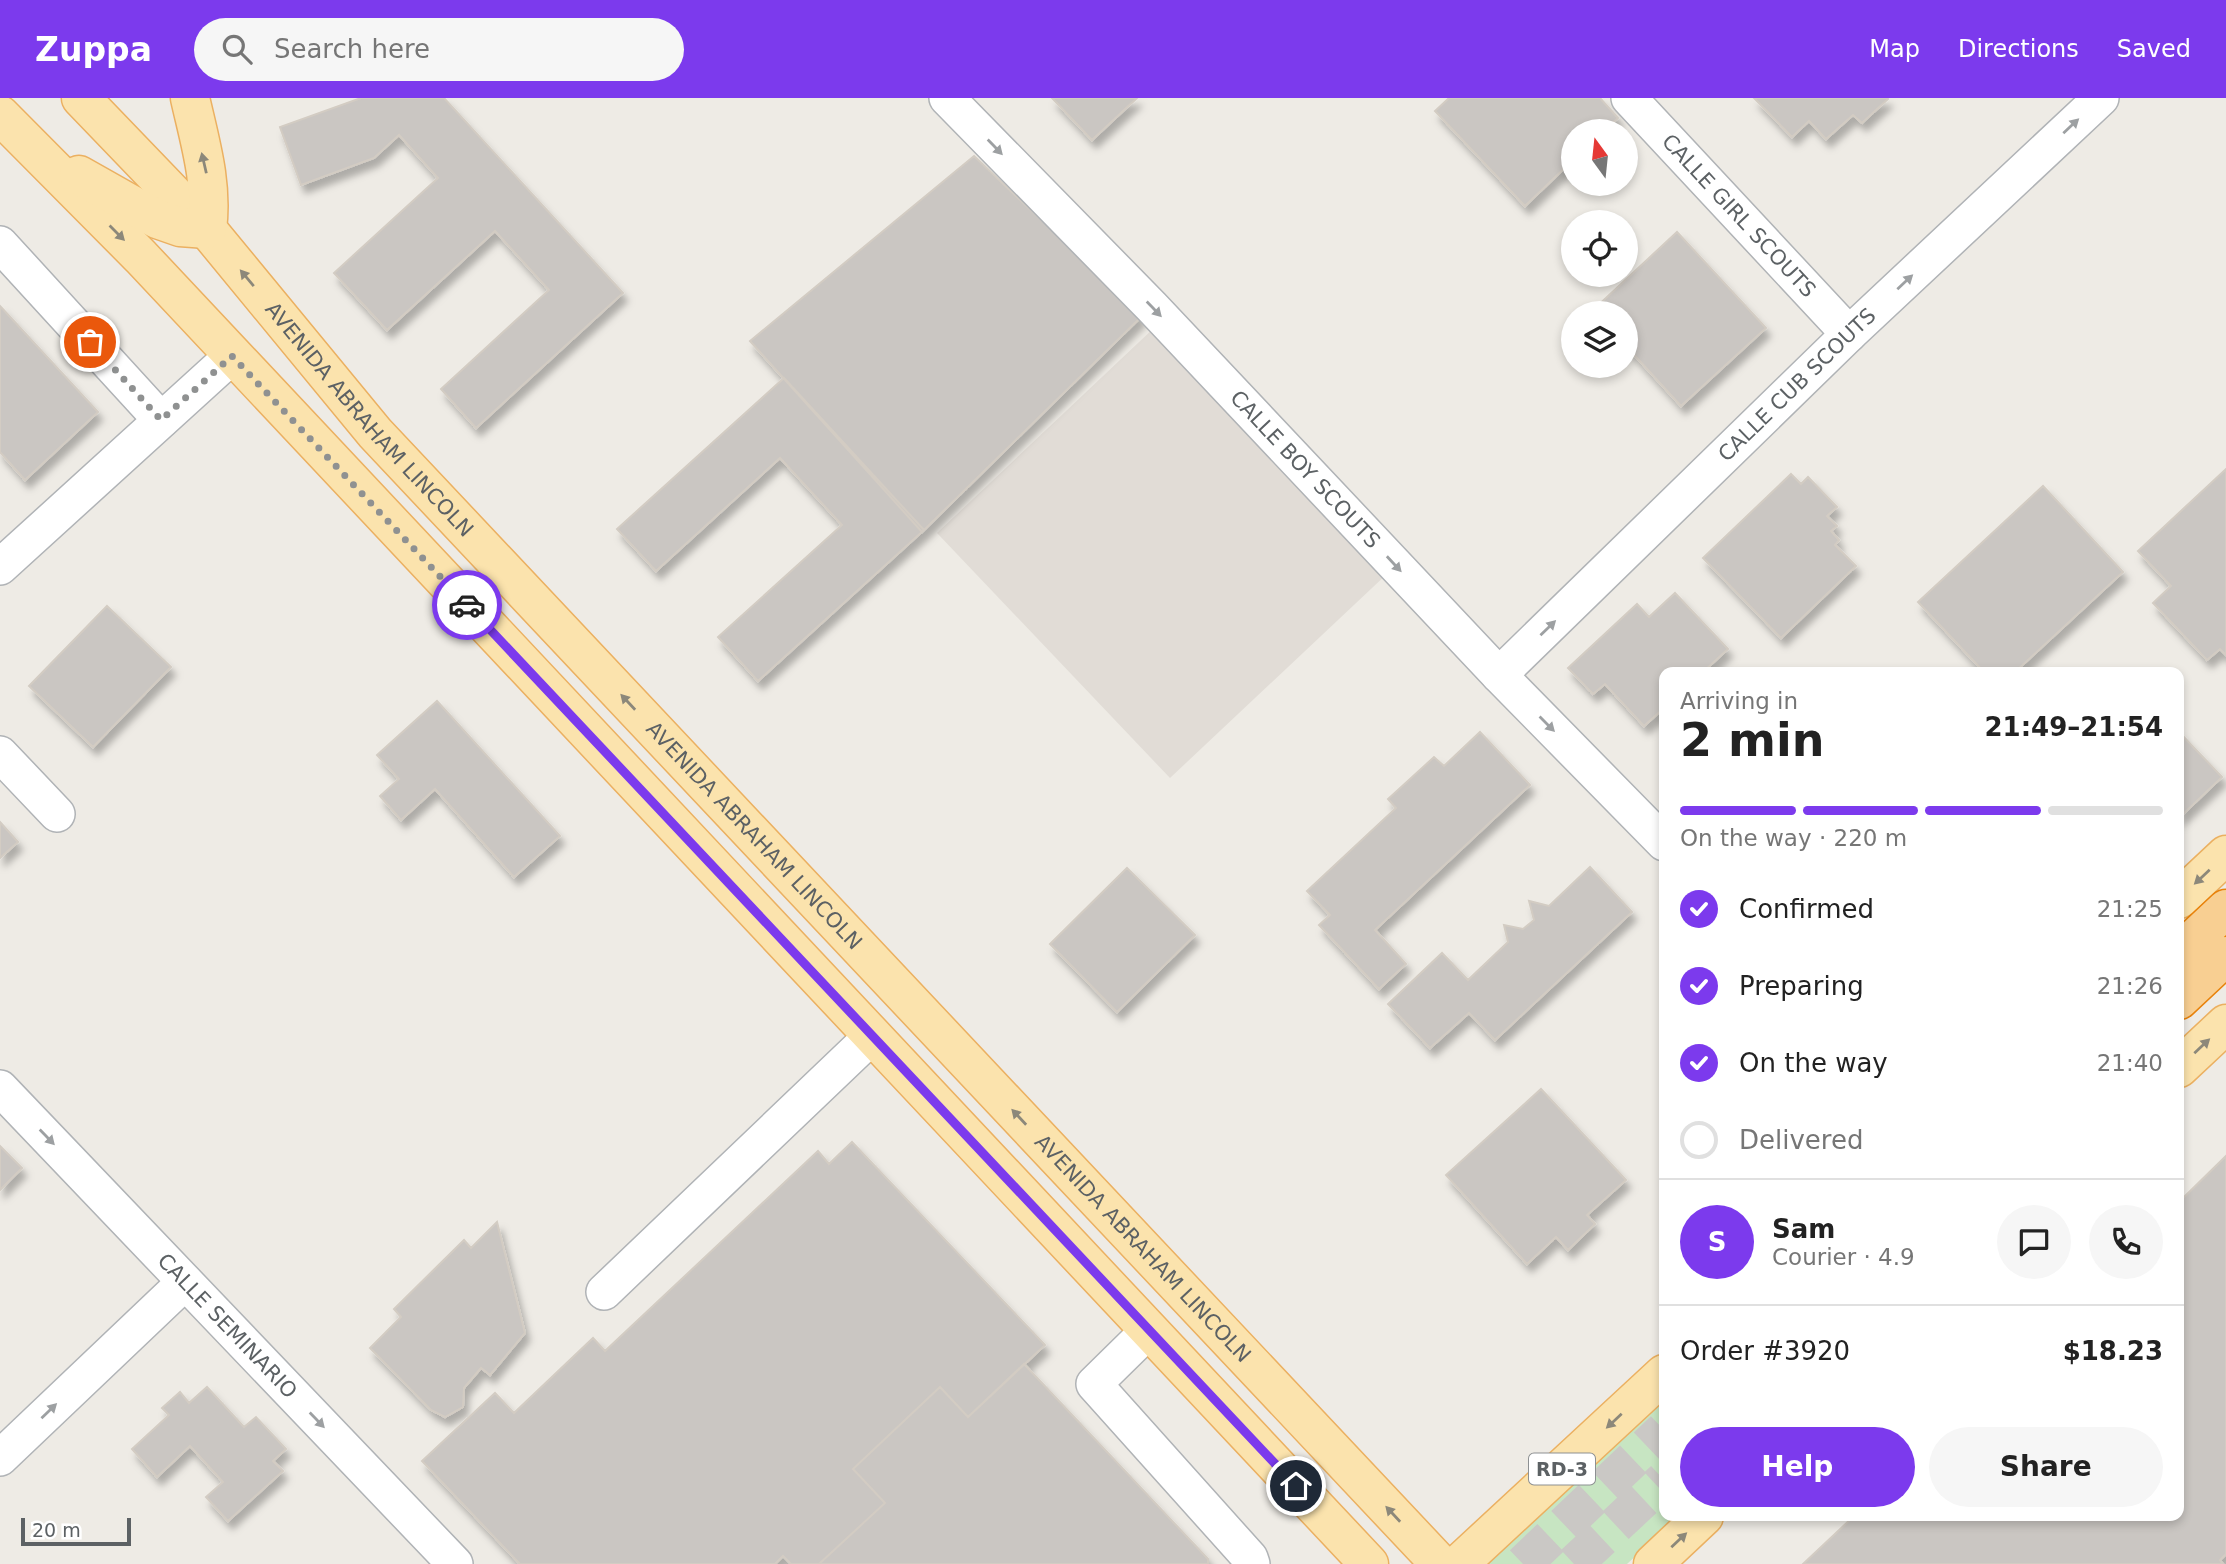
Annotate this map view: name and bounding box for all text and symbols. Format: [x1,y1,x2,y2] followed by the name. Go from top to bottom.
[194,18,684,81] search box
[35,30,152,69] text: Zuppa
[218,30,256,68] icon: search
[274,34,430,64] text: Search here
[1869,35,1920,63] text: Map
[1958,35,2079,63] text: Directions
[2117,35,2191,63] text: Saved
[2062,118,2080,134] one-way arrow
[1561,119,1638,196] north arrow
[1561,119,1638,378] map controls
[1657,129,1821,302] street label: CALLE GIRL SCOUTS
[986,138,1003,155] one-way arrow
[199,152,210,174] one-way arrow
[1561,210,1638,287] button: locate
[109,225,126,242] one-way arrow
[239,269,254,287] one-way arrow
[1896,274,1913,290] one-way arrow
[260,297,478,542] street label: AVENIDA ABRAHAM LINCOLN
[1145,300,1161,317] one-way arrow
[1561,301,1638,378] button: layers
[1713,303,1881,466] street label: CALLE CUB SCOUTS
[60,312,120,372] pin
[71,323,109,361] icon: bag
[1225,386,1385,553] street label: CALLE BOY SCOUTS
[1386,555,1402,573] one-way arrow
[432,570,502,640] courier
[448,586,486,624] icon: car
[1539,620,1556,636] one-way arrow
[1680,688,1798,714] text: Arriving in
[620,694,636,711] one-way arrow
[1984,712,2163,742] text: 21:49–21:54
[1680,713,1824,767] text: 2 min
[1538,715,1554,732] one-way arrow
[641,717,867,954] street label: AVENIDA ABRAHAM LINCOLN
[1680,825,1907,851] text: On the way · 220 m
[2193,869,2211,885] one-way arrow
[1680,890,1718,928] icon: check
[1739,894,1874,924] text: Confirmed
[2097,896,2163,922] text: 21:25
[1680,967,1718,1005] icon: check
[1739,971,1864,1001] text: Preparing
[2097,973,2163,999] text: 21:26
[2193,1038,2211,1054] one-way arrow
[1680,1044,1718,1082] icon: check
[1739,1048,1888,1078] text: On the way
[2097,1050,2163,1076] text: 21:40
[1011,1108,1027,1126] one-way arrow
[1739,1125,1863,1155] text: Delivered
[39,1128,55,1145] one-way arrow
[1030,1130,1256,1367] street label: AVENIDA ABRAHAM LINCOLN
[1997,1205,2071,1279] button: chat
[2089,1205,2163,1279] button: phone
[1772,1214,1835,1244] text: Sam
[1708,1227,1726,1257] text: S
[1772,1244,1915,1270] text: Courier · 4.9
[153,1249,302,1403] street label: CALLE SEMINARIO
[1680,1336,1850,1366] text: Order #3920
[2063,1336,2163,1366] text: $18.23
[41,1403,58,1420] one-way arrow
[309,1411,325,1428] one-way arrow
[1606,1412,1623,1428] one-way arrow
[1680,1427,1915,1507] button: Help
[1929,1427,2163,1507] button: Share
[1529,1454,1595,1484] road number: RD-3
[1266,1456,1326,1516] pin
[1277,1467,1315,1505] icon: home
[1386,1506,1402,1523] one-way arrow
[21,1515,131,1547] scale bar
[32,1519,81,1541] text: 20 m
[1670,1532,1687,1548] one-way arrow

